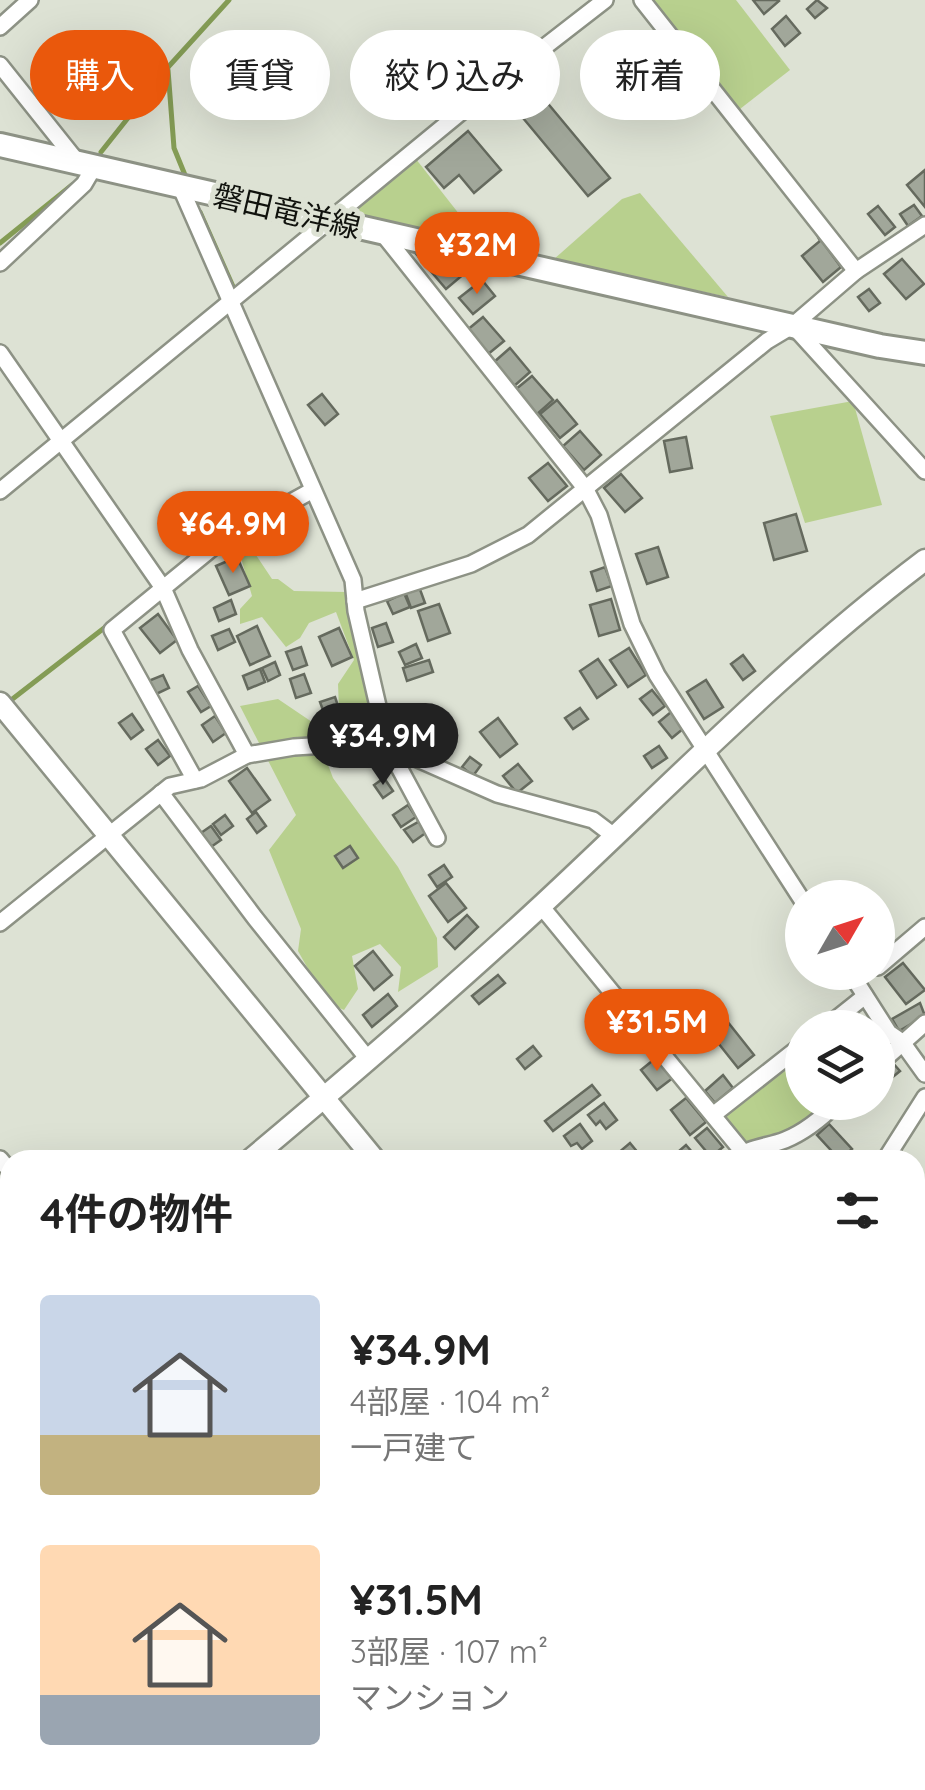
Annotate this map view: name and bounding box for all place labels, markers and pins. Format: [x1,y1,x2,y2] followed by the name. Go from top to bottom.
[418,212,536,297] pin: ¥32M
[152,491,314,576] pin: ¥64.9M
[302,703,464,788] pin: ¥34.9M
[576,989,738,1074] pin: ¥31.5M

